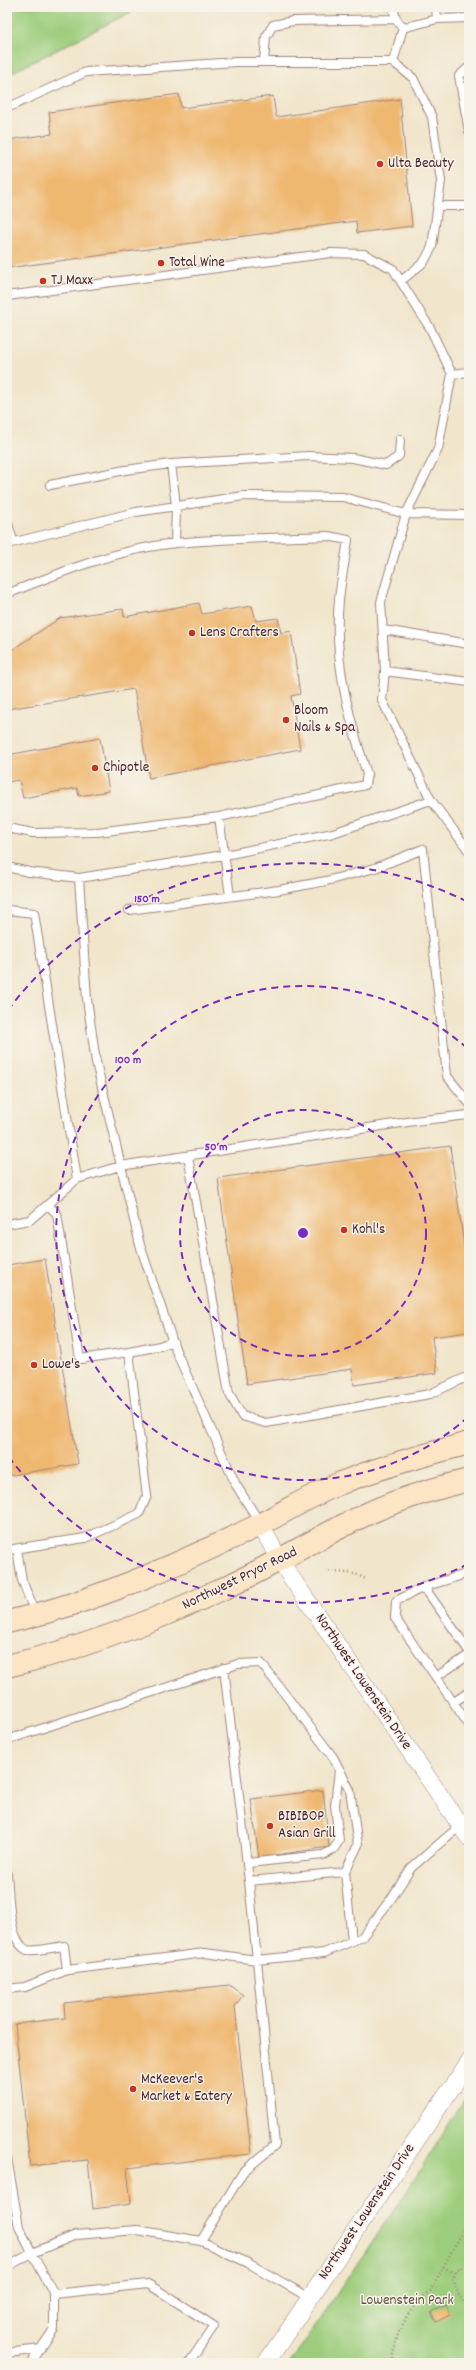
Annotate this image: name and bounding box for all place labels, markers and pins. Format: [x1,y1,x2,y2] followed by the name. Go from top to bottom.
[388,153,455,175] place label: Ulta Beauty
[375,159,385,169] marker: Ulta Beauty
[169,252,225,274] place label: Total Wine
[156,258,166,268] marker: Total Wine
[51,270,93,292] place label: TJ Maxx
[38,276,48,286] marker: TJ Maxx
[200,622,279,644] place label: Lens Crafters
[187,628,197,638] marker: Lens Crafters
[294,700,356,739] place label: Bloom Nails & Spa
[281,715,291,725] marker: Bloom Nails & Spa
[103,757,150,779] place label: Chipotle
[90,763,100,773] marker: Chipotle
[352,1219,385,1241] place label: Kohl's
[339,1225,349,1235] marker: Kohl's
[296,1226,310,1240] centre of rings
[42,1354,80,1376] place label: Lowe's
[29,1360,39,1370] marker: Lowe's
[278,1806,336,1845] place label: BIBIBOP Asian Grill
[265,1821,275,1831] marker: BIBIBOP Asian Grill
[141,2069,233,2108] place label: McKeever's Market & Eatery
[128,2084,138,2094] marker: McKeever's Market & Eatery

